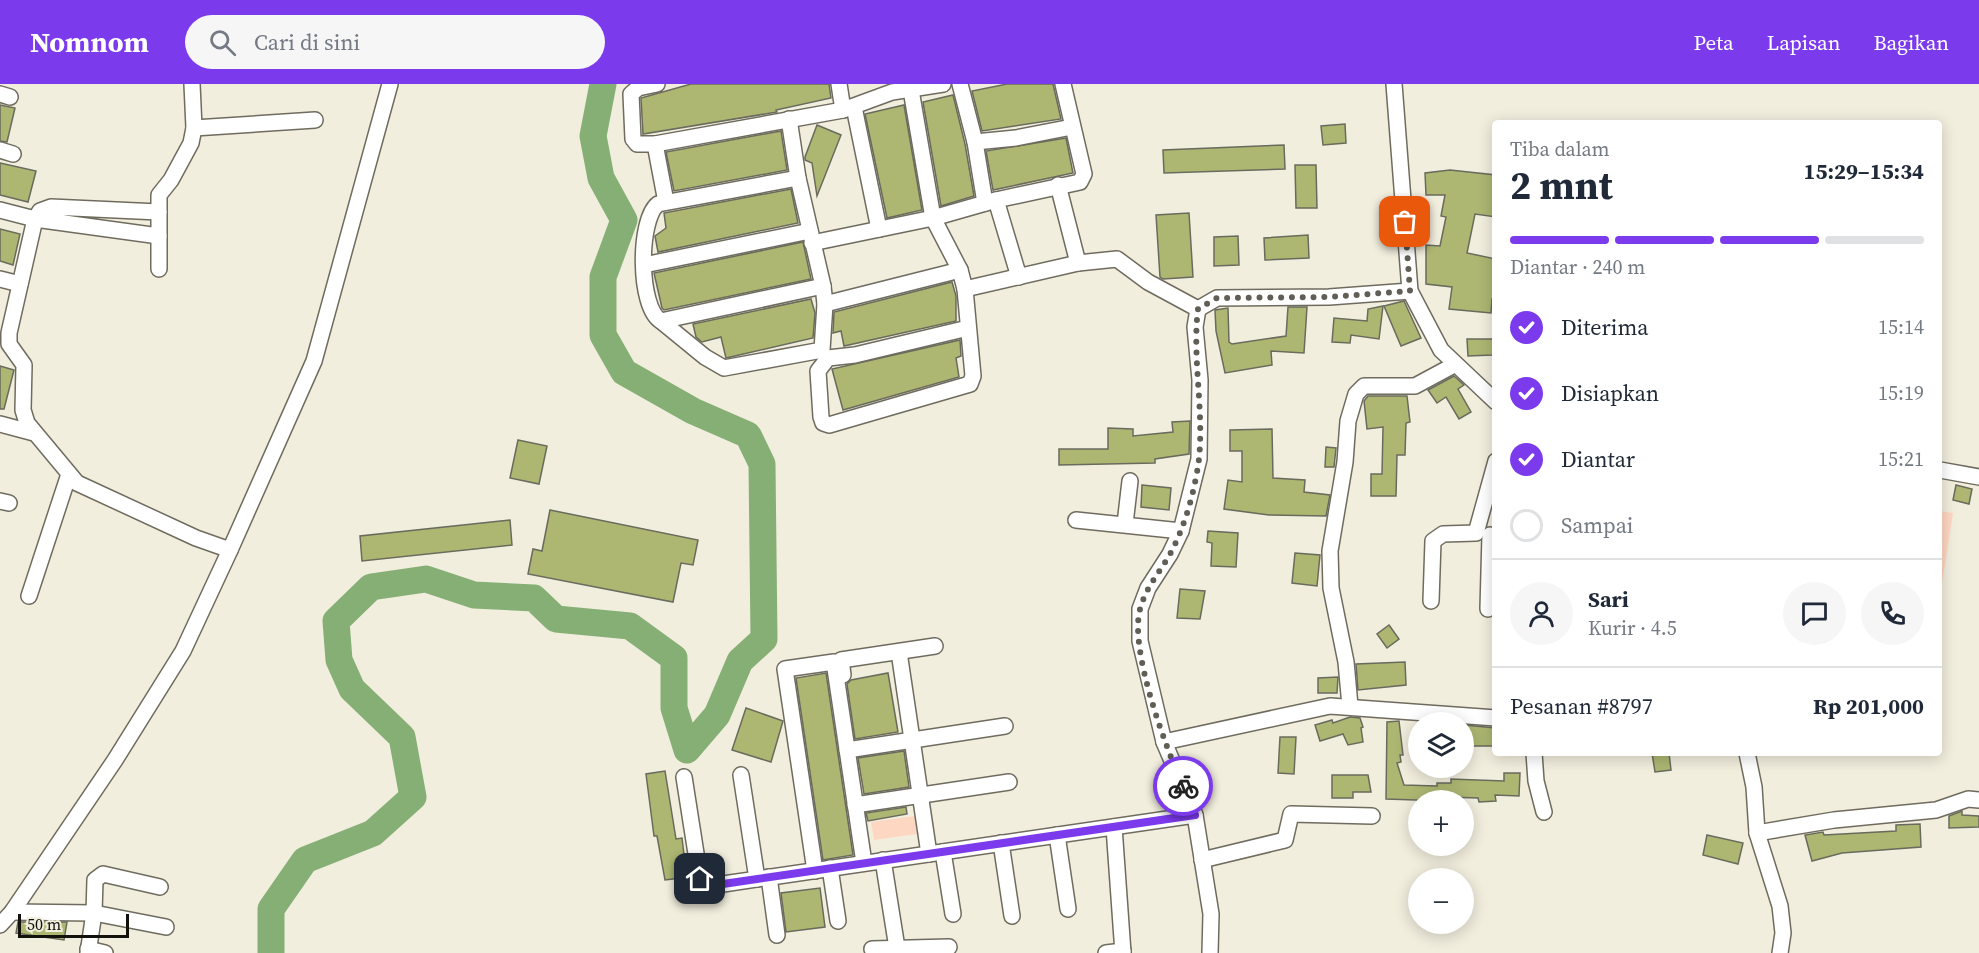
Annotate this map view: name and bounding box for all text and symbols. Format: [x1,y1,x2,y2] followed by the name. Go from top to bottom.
[185,15,605,69] search box
[30,23,149,61] text: Nomnom
[206,26,239,59] icon: search
[254,27,360,57] text: Cari di sini
[1693,28,1734,57] text: Peta
[1767,28,1840,57] text: Lapisan
[1873,28,1949,57] text: Bagikan
[1510,135,1610,163] text: Tiba dalam
[1804,156,1924,186] text: 15:29–15:34
[1510,159,1613,212] text: 2 mnt
[1379,196,1430,247] pin
[1388,205,1421,238] icon: bag
[1510,253,1645,281] text: Diantar · 240 m
[1510,311,1543,344] icon: check
[1561,312,1648,342] text: Diterima
[1878,313,1924,341] text: 15:14
[1510,377,1543,410] icon: check
[1561,378,1659,408] text: Disiapkan
[1878,379,1924,407] text: 15:19
[1510,443,1543,476] icon: check
[1561,444,1635,474] text: Diantar
[1878,445,1924,473] text: 15:21
[1561,510,1633,540] text: Sampai
[1510,582,1573,645] button: person
[1783,582,1846,645] button: chat
[1861,582,1924,645] button: phone
[1588,584,1629,614] text: Sari
[1588,614,1677,642] text: Kurir · 4.5
[1510,691,1653,721] text: Pesanan #8797
[1813,691,1924,721] text: Rp 201,000
[1408,712,1474,934] map controls
[1408,712,1474,778] button: layers
[1153,756,1213,816] courier
[1167,770,1200,803] icon: bike
[1408,790,1474,856] button: +
[674,853,725,904] pin
[683,862,716,895] icon: home
[1408,868,1474,934] button: −
[18,911,129,938] scale bar
[27,913,61,935] text: 50 m

